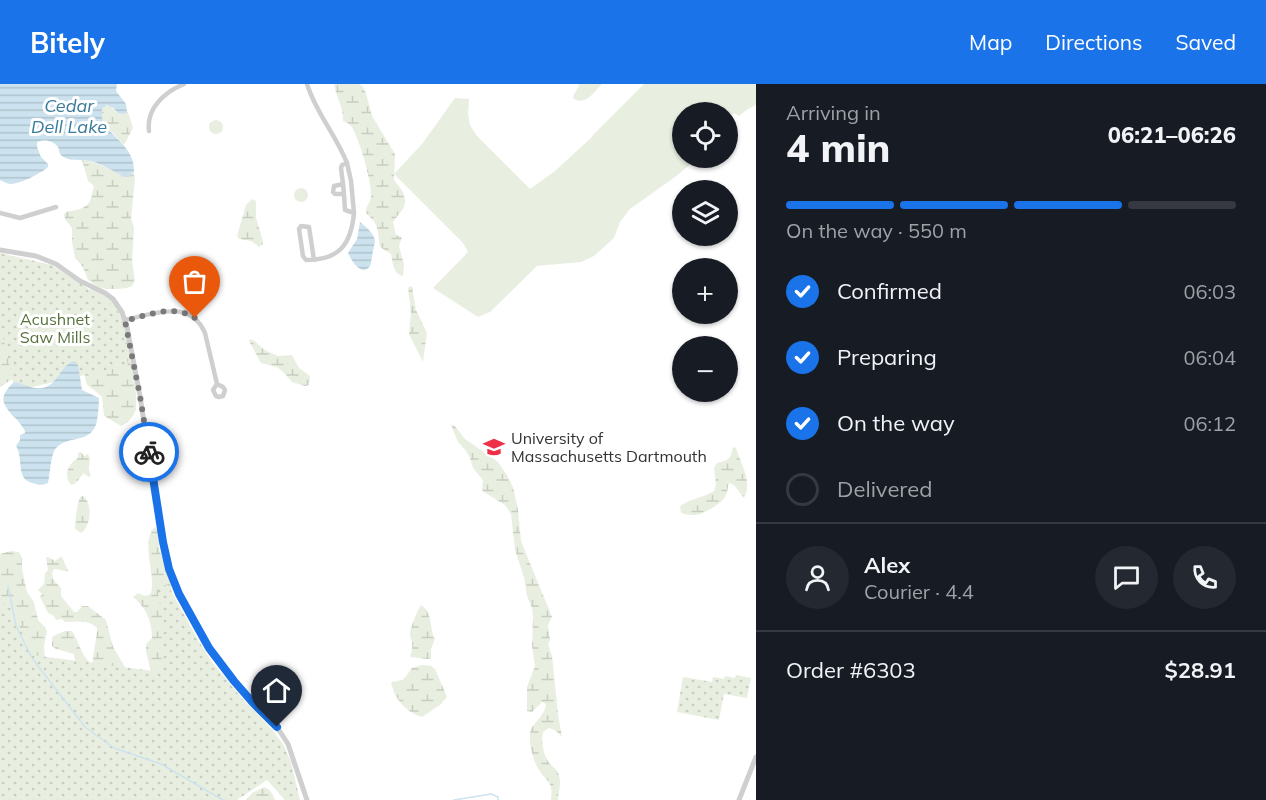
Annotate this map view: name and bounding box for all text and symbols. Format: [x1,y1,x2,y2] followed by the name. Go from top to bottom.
[30,25,105,60] text: Bitely
[969,29,1012,55] text: Map
[1045,29,1142,55] text: Directions
[1175,29,1236,55] text: Saved
[31,94,107,138] water label: Cedar Dell Lake
[786,100,881,125] text: Arriving in
[672,102,738,402] map controls
[672,102,738,168] button: locate
[1108,121,1236,149] text: 06:21–06:26
[786,123,891,172] text: 4 min
[672,180,738,246] button: layers
[786,218,967,243] text: On the way · 550 m
[169,256,220,318] pin
[672,258,738,324] button: +
[178,265,211,298] icon: bag
[786,275,819,308] icon: check
[837,277,942,305] text: Confirmed
[1183,279,1236,304] text: 06:03
[20,309,90,347] park label: Acushnet Saw Mills
[672,336,738,402] button: −
[786,341,819,374] icon: check
[837,343,937,371] text: Preparing
[1183,345,1236,370] text: 06:04
[786,407,819,440] icon: check
[837,409,955,437] text: On the way
[1183,411,1236,436] text: 06:12
[119,422,179,482] courier
[511,428,707,466] place label: University of Massachusetts Dartmouth
[482,435,506,459] school or university icon: University of Massachusetts Dartmouth
[133,436,166,469] icon: bike
[837,475,932,503] text: Delivered
[786,546,849,609] button: person
[1095,546,1158,609] button: chat
[1173,546,1236,609] button: phone
[864,551,910,579] text: Alex
[864,579,974,604] text: Courier · 4.4
[786,656,916,684] text: Order #6303
[1165,656,1236,684] text: $28.91
[251,665,302,727] pin
[260,674,293,707] icon: home

